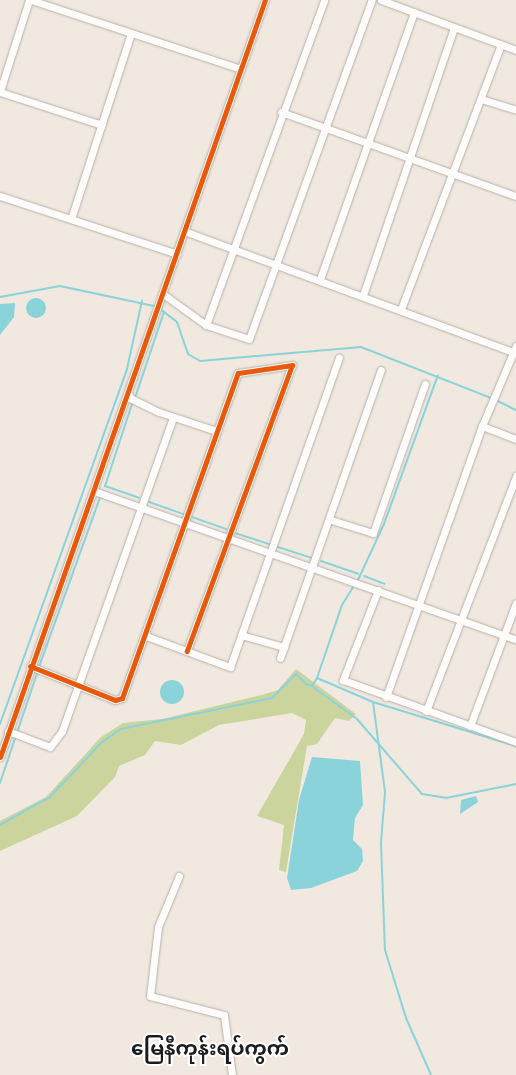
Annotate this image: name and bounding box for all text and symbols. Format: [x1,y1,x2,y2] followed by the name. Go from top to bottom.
[131,1036,289,1060] district label: မြေနီကုန်းရပ်ကွက်

